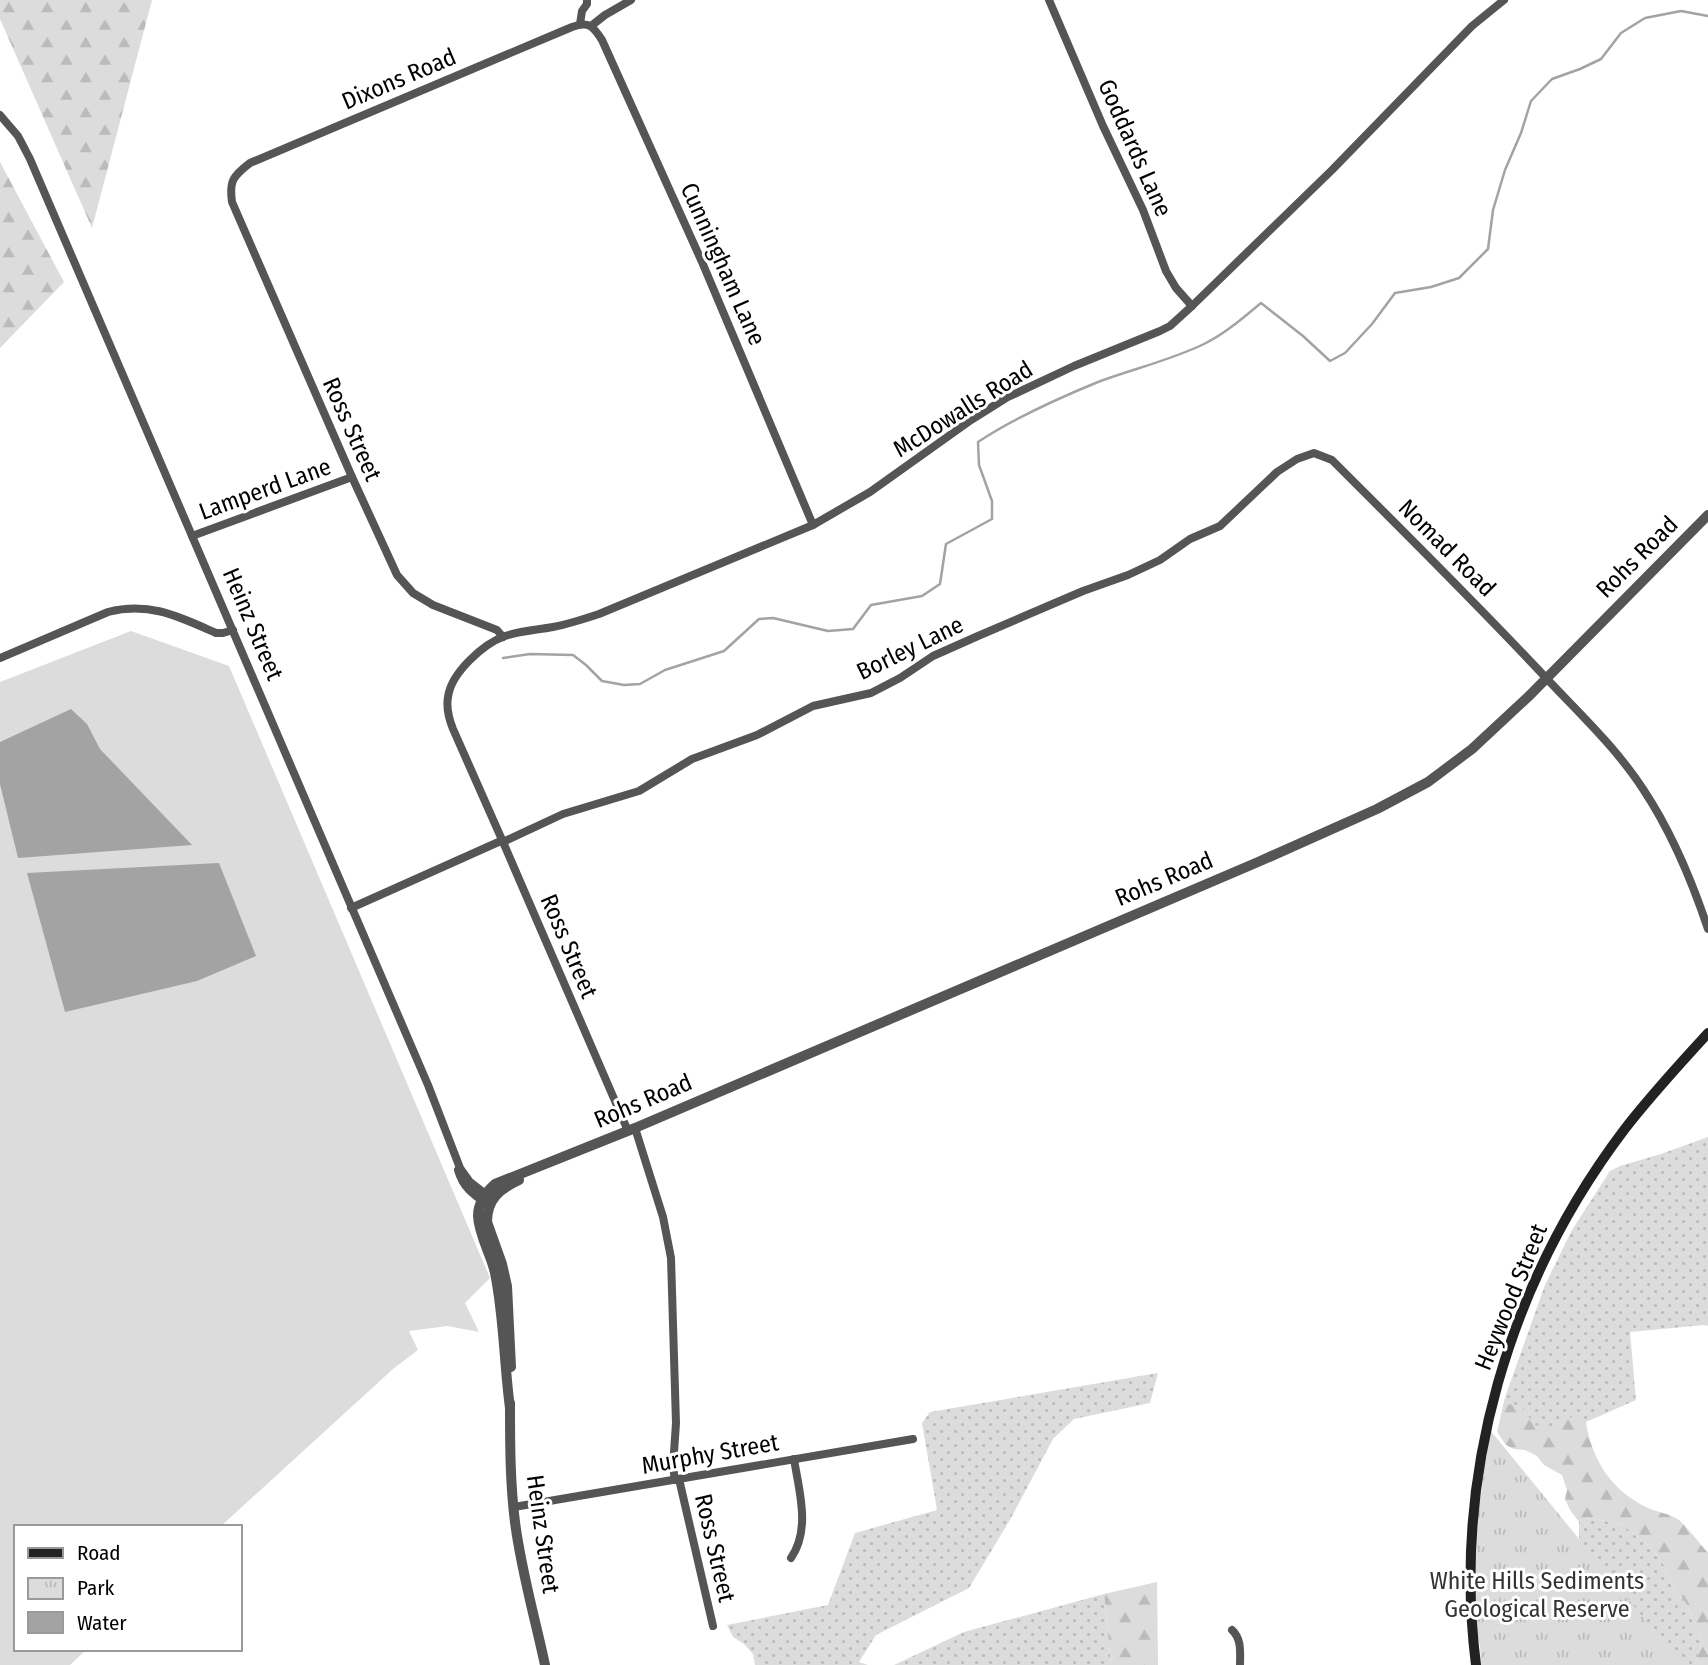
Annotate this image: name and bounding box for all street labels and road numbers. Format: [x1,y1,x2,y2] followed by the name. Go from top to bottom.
[338,42,460,116] street label: Dixons Road
[1092,75,1178,221] street label: Goddards Lane
[675,178,771,350] street label: Cunningham Lane
[888,355,1038,463] street label: McDowalls Road
[317,373,387,485] street label: Ross Street
[195,452,335,526] street label: Lamperd Lane
[1393,494,1501,602] street label: Nomad Road
[1590,510,1684,604] street label: Rohs Road
[217,564,289,684] street label: Heinz Street
[852,610,968,686] street label: Borley Lane
[1111,846,1217,912] street label: Rohs Road
[535,890,603,1002] street label: Ross Street
[590,1068,696,1134] street label: Rohs Road
[1469,1220,1553,1374] street label: Heywood Street
[639,1428,781,1480] street label: Murphy Street
[521,1473,565,1595] street label: Heinz Street
[689,1491,741,1605] street label: Ross Street

